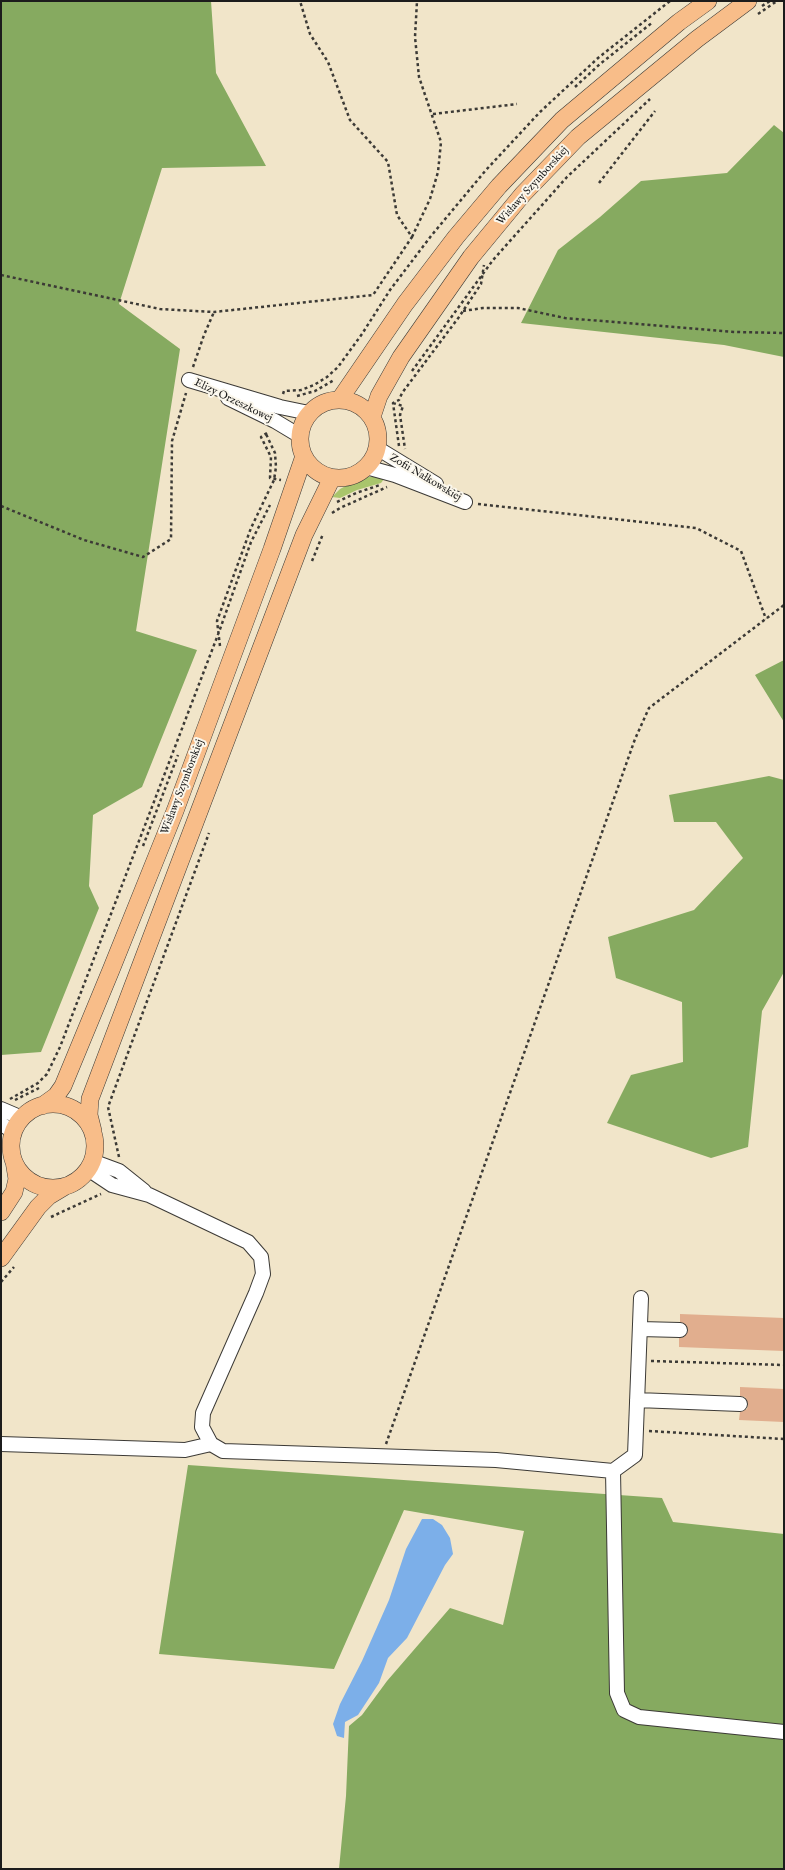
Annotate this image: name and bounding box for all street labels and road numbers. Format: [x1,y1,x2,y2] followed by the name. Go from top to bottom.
[494,144,572,228] street label: Wisławy Szymborskiej
[192,376,274,426] street label: Elizy Orzeszkowej
[387,451,463,505] street label: Zofii Nałkowskiej
[159,738,207,836] street label: Wisławy Szymborskiej

